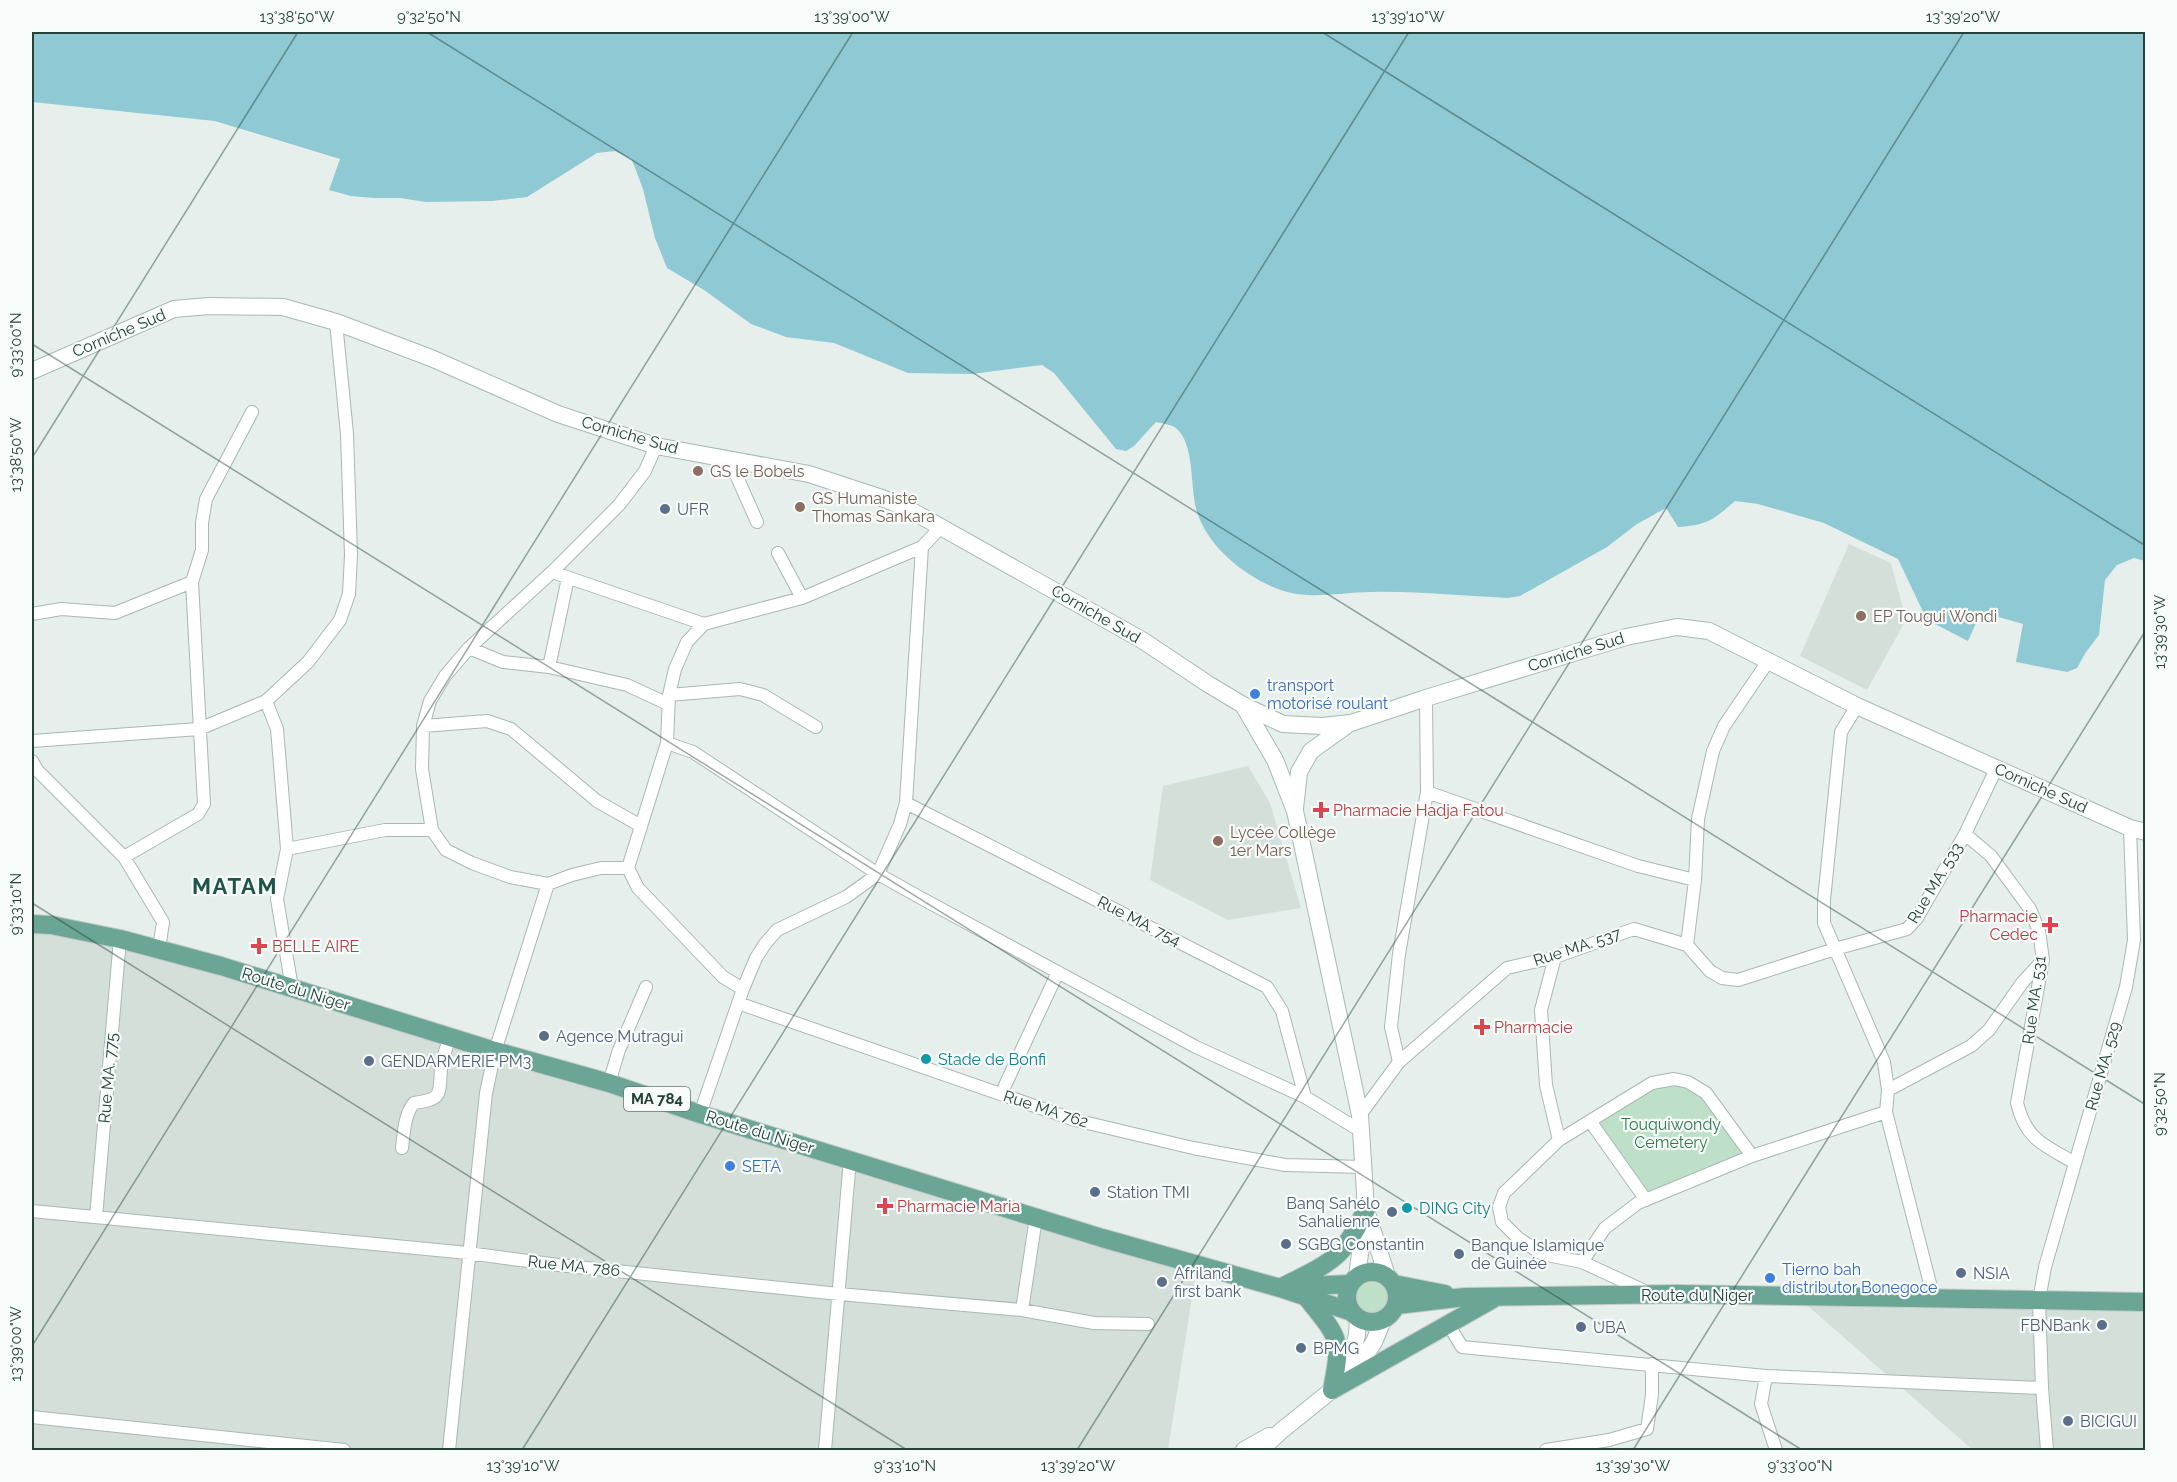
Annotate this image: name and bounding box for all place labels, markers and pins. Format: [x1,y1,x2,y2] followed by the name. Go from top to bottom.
[710,462,805,481] place label: GS le Bobels
[691,464,705,478] marker: GS le Bobels
[812,489,935,526] place label: GS Humaniste Thomas Sankara
[677,500,709,519] place label: UFR
[793,500,807,514] marker: GS Humaniste Thomas Sankara
[658,502,672,516] marker: UFR
[1873,607,1997,626] place label: EP Tougui Wondi
[1854,609,1868,623] marker: EP Tougui Wondi
[1267,676,1389,713] place label: transport motorisé roulant
[1248,687,1262,701] marker: transport motorisé roulant
[1333,801,1504,820] place label: Pharmacie Hadja Fatou
[1314,803,1328,817] marker: Pharmacie Hadja Fatou
[1230,823,1336,860] place label: Lycée Collège 1er Mars
[1211,834,1225,848] marker: Lycée Collège 1er Mars
[1959,907,2038,944] place label: Pharmacie Cedec
[2043,918,2057,932] marker: Pharmacie Cedec
[250,937,268,955] marker: BELLE AIRE
[272,937,360,956] place label: BELLE AIRE
[1494,1018,1573,1037] place label: Pharmacie
[1475,1020,1489,1034] marker: Pharmacie
[556,1027,683,1046] place label: Agence Mutragui
[537,1029,551,1043] marker: Agence Mutragui
[938,1050,1046,1069] place label: Stade de Bonfi
[381,1052,531,1071] place label: GENDARMERIE PM3
[919,1052,933,1066] marker: Stade de Bonfi
[362,1054,376,1068] marker: GENDARMERIE PM3
[742,1157,781,1176] place label: SETA
[723,1159,737,1173] marker: SETA
[1107,1183,1190,1202] place label: Station TMI
[1088,1185,1102,1199] marker: Station TMI
[1286,1194,1380,1231] place label: Banq Sahélo Sahalienne
[897,1197,1020,1216] place label: Pharmacie Maria
[878,1199,892,1213] marker: Pharmacie Maria
[1419,1199,1491,1218] place label: DING City
[1400,1201,1414,1215] marker: DING City
[1385,1205,1399,1219] marker: Banq Sahélo Sahalienne
[1298,1235,1424,1254] place label: SGBG Constantin
[1471,1236,1604,1273] place label: Banque Islamique de Guinée
[1279,1237,1293,1251] marker: SGBG Constantin
[1452,1247,1466,1261] marker: Banque Islamique de Guinée
[1782,1260,1937,1297] place label: Tierno bah distributor Bonegoce
[1174,1264,1242,1301] place label: Afriland first bank
[1973,1264,2010,1283] place label: NSIA
[1954,1266,1968,1280] marker: NSIA
[1763,1271,1777,1285] marker: Tierno bah distributor Bonegoce
[1155,1275,1169,1289] marker: Afriland first bank
[2020,1316,2091,1335] place label: FBNBank
[1593,1318,1626,1337] place label: UBA
[2095,1318,2109,1332] marker: FBNBank
[1574,1320,1588,1334] marker: UBA
[1313,1339,1359,1358] place label: BPMG
[1294,1341,1308,1355] marker: BPMG
[2080,1412,2137,1431] place label: BICIGUI
[2061,1414,2075,1428] marker: BICIGUI

